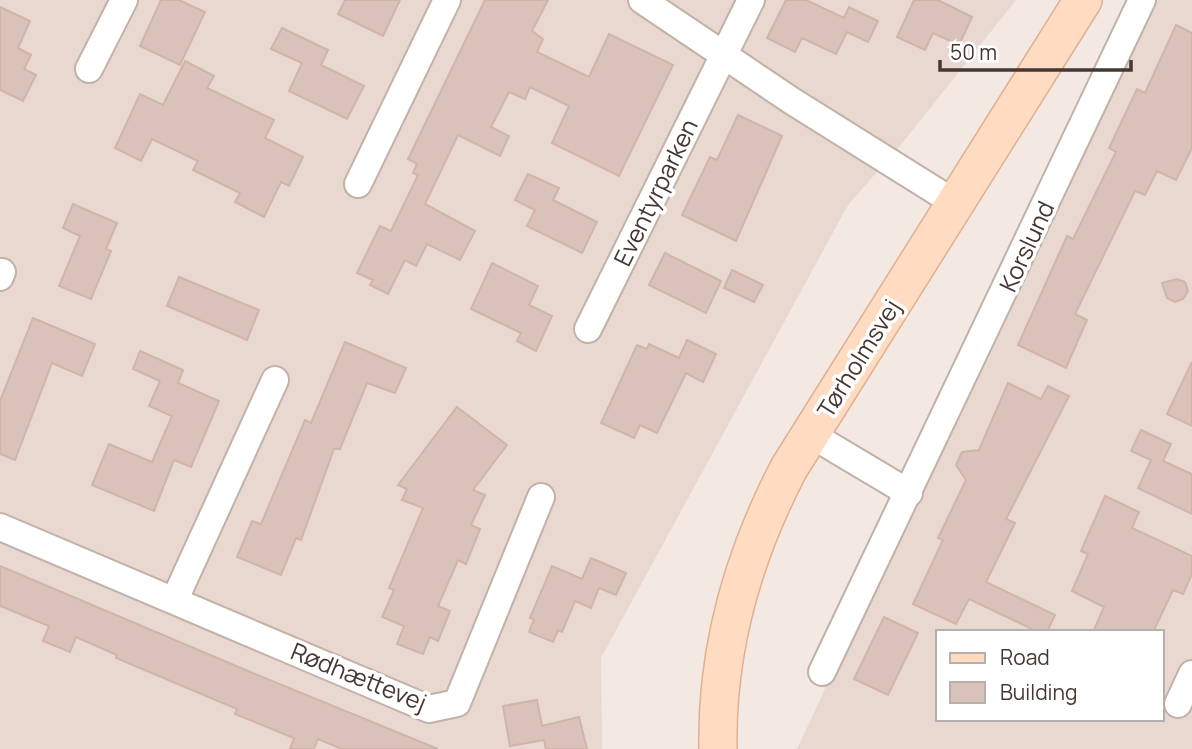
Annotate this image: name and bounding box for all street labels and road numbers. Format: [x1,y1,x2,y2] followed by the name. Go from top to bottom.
[605,113,705,271] street label: Eventyrparken
[991,195,1061,297] street label: Korslund
[809,293,907,423] street label: Tørholmsvej
[286,634,432,718] street label: Rødhættevej

